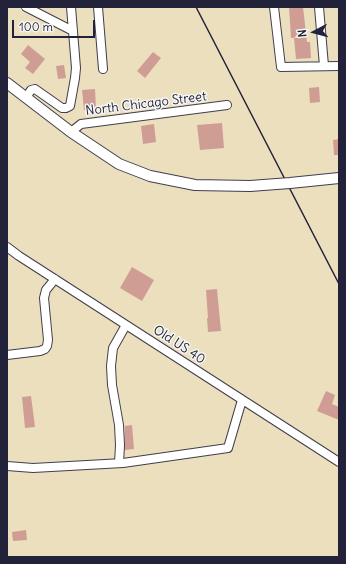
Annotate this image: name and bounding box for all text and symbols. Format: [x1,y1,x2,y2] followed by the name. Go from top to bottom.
[14,12,97,38] scale bar
[294,12,334,52] north arrow
[19,19,53,34] text: 100 m
[295,29,309,38] text: N
[85,89,207,119] street label: North Chicago Street
[150,322,208,368] street label: Old US 40

